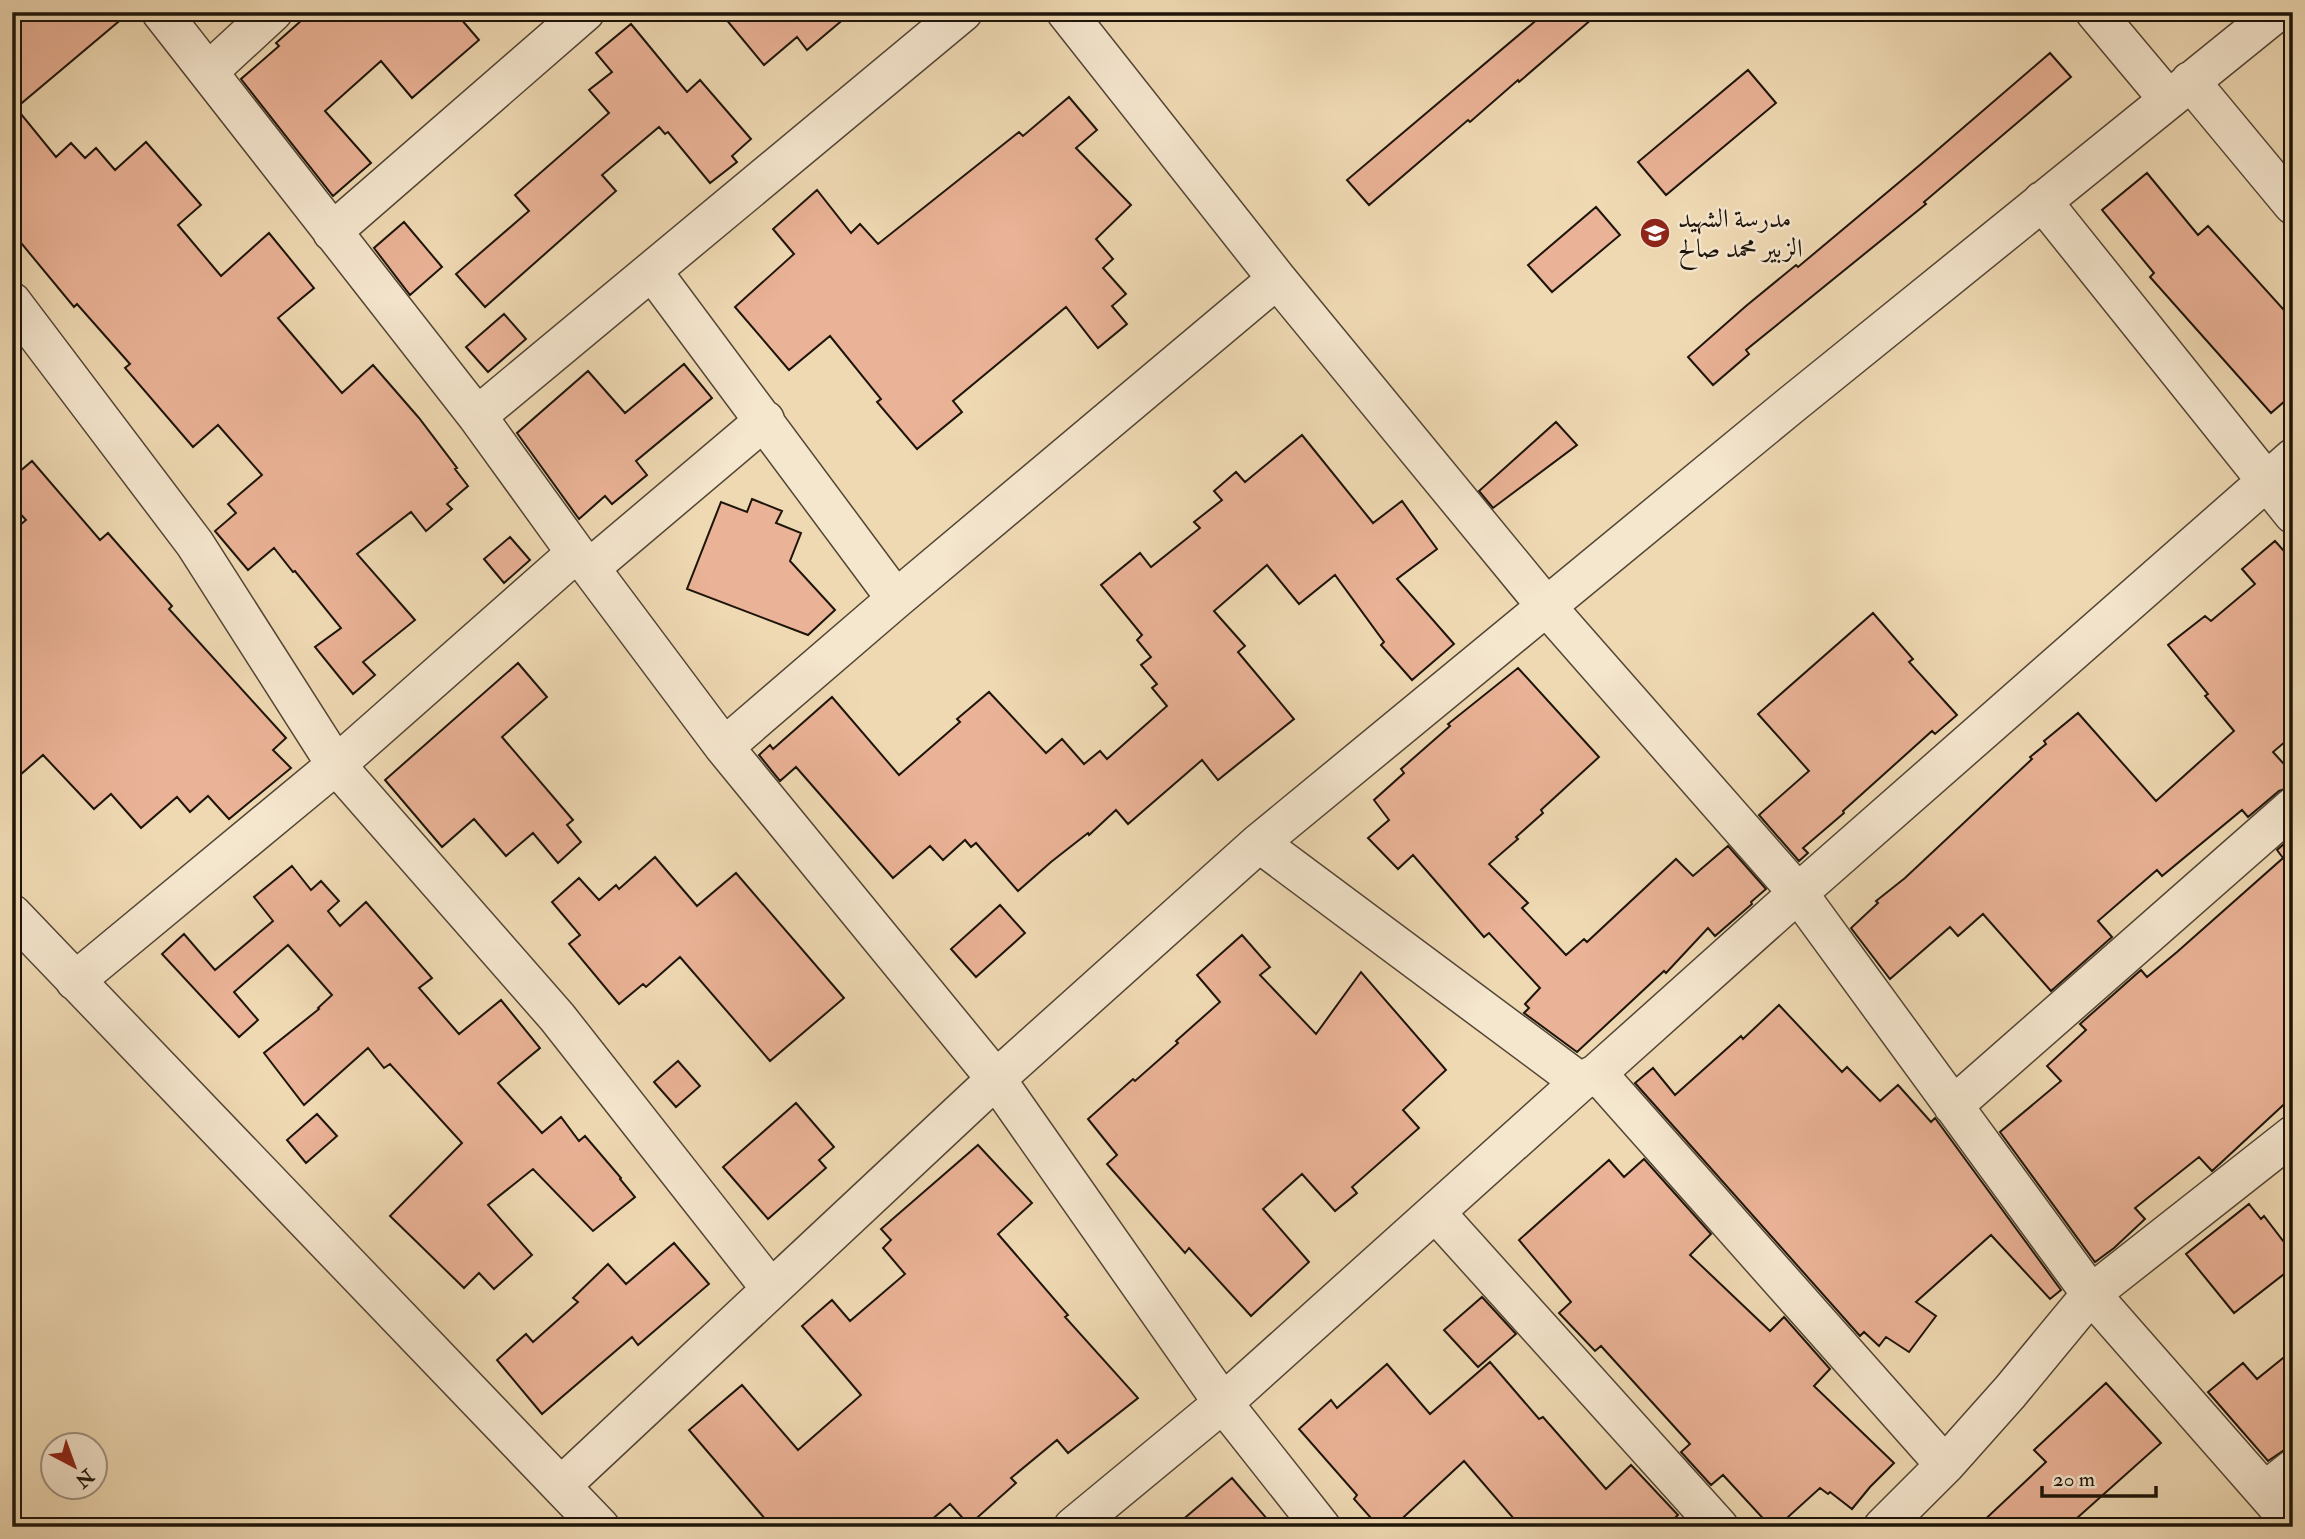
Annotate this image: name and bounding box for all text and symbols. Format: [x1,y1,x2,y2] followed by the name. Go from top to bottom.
[1678,203,1803,270] place label: مدرسة الشهيد الزبير محمد صالح
[1638,216,1672,250] school or university icon: مدرسة الشهيد الزبير محمد صالح
[38,1430,108,1500] north arrow
[2042,1455,2156,1499] scale bar
[69,1463,100,1493] text: N
[2053,1466,2095,1493] text: 20 m

